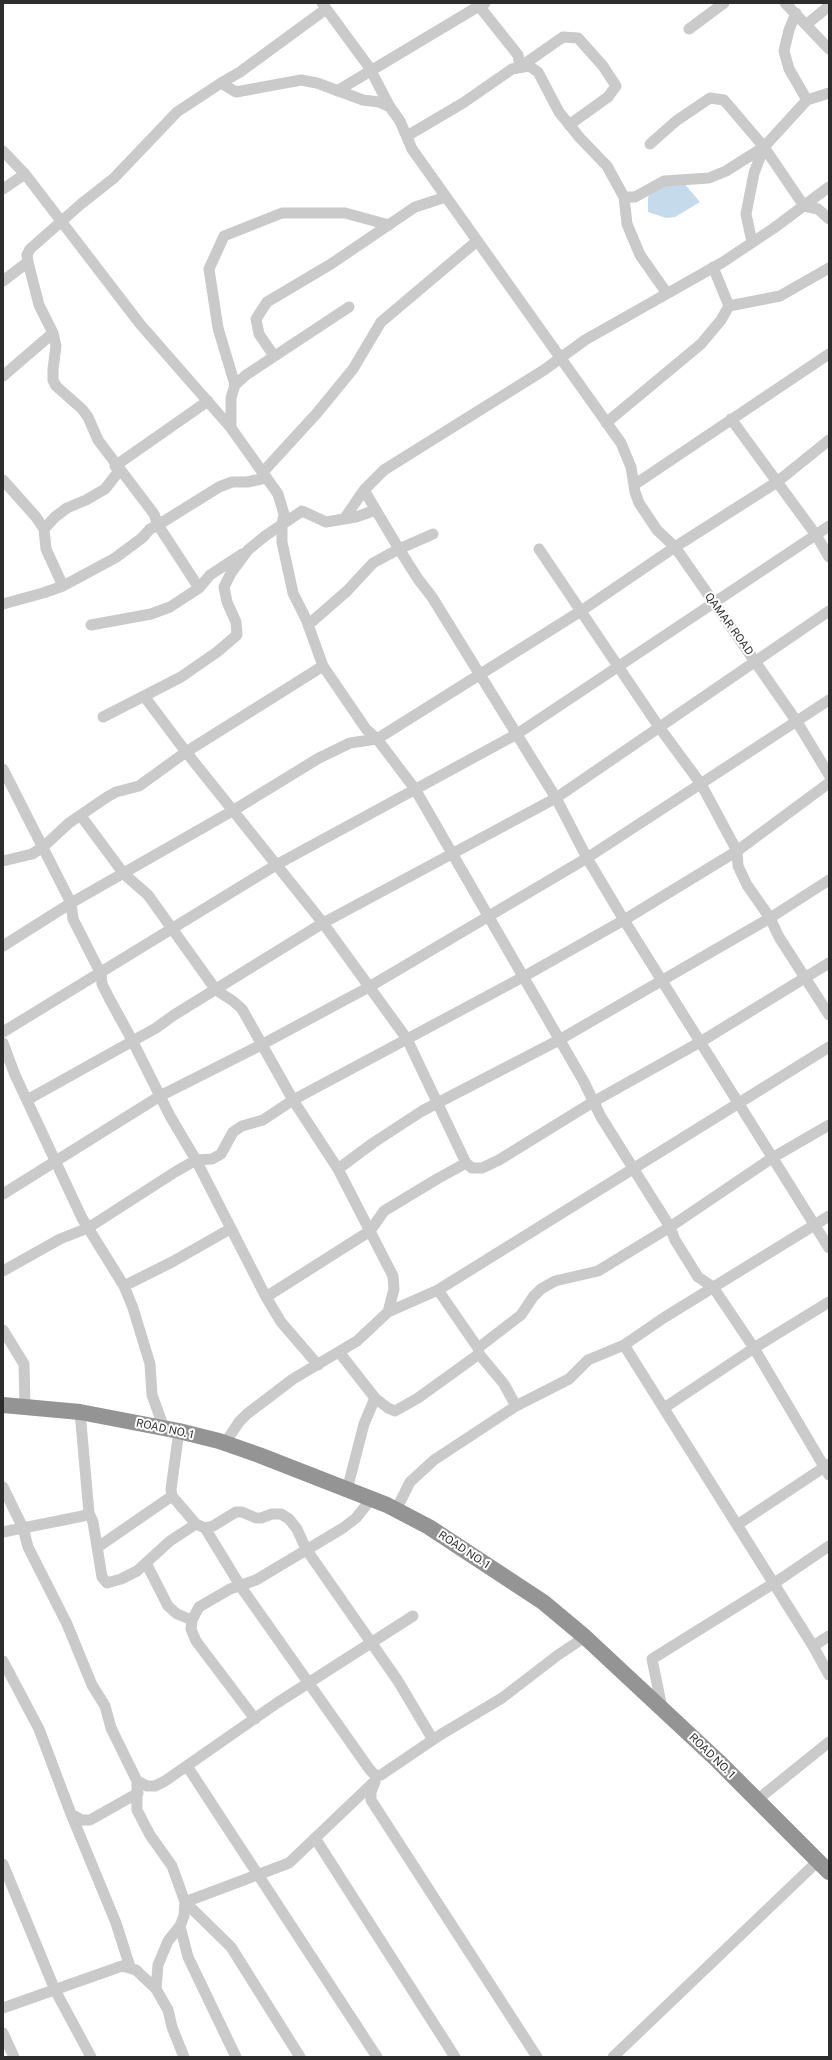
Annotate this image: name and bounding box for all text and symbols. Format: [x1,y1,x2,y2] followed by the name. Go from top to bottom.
[702,590,756,658] street label: QAMAR ROAD
[135,1416,195,1442] street label: ROAD NO. 1
[436,1528,492,1572] street label: ROAD NO. 1
[686,1731,738,1781] street label: ROAD NO. 1

